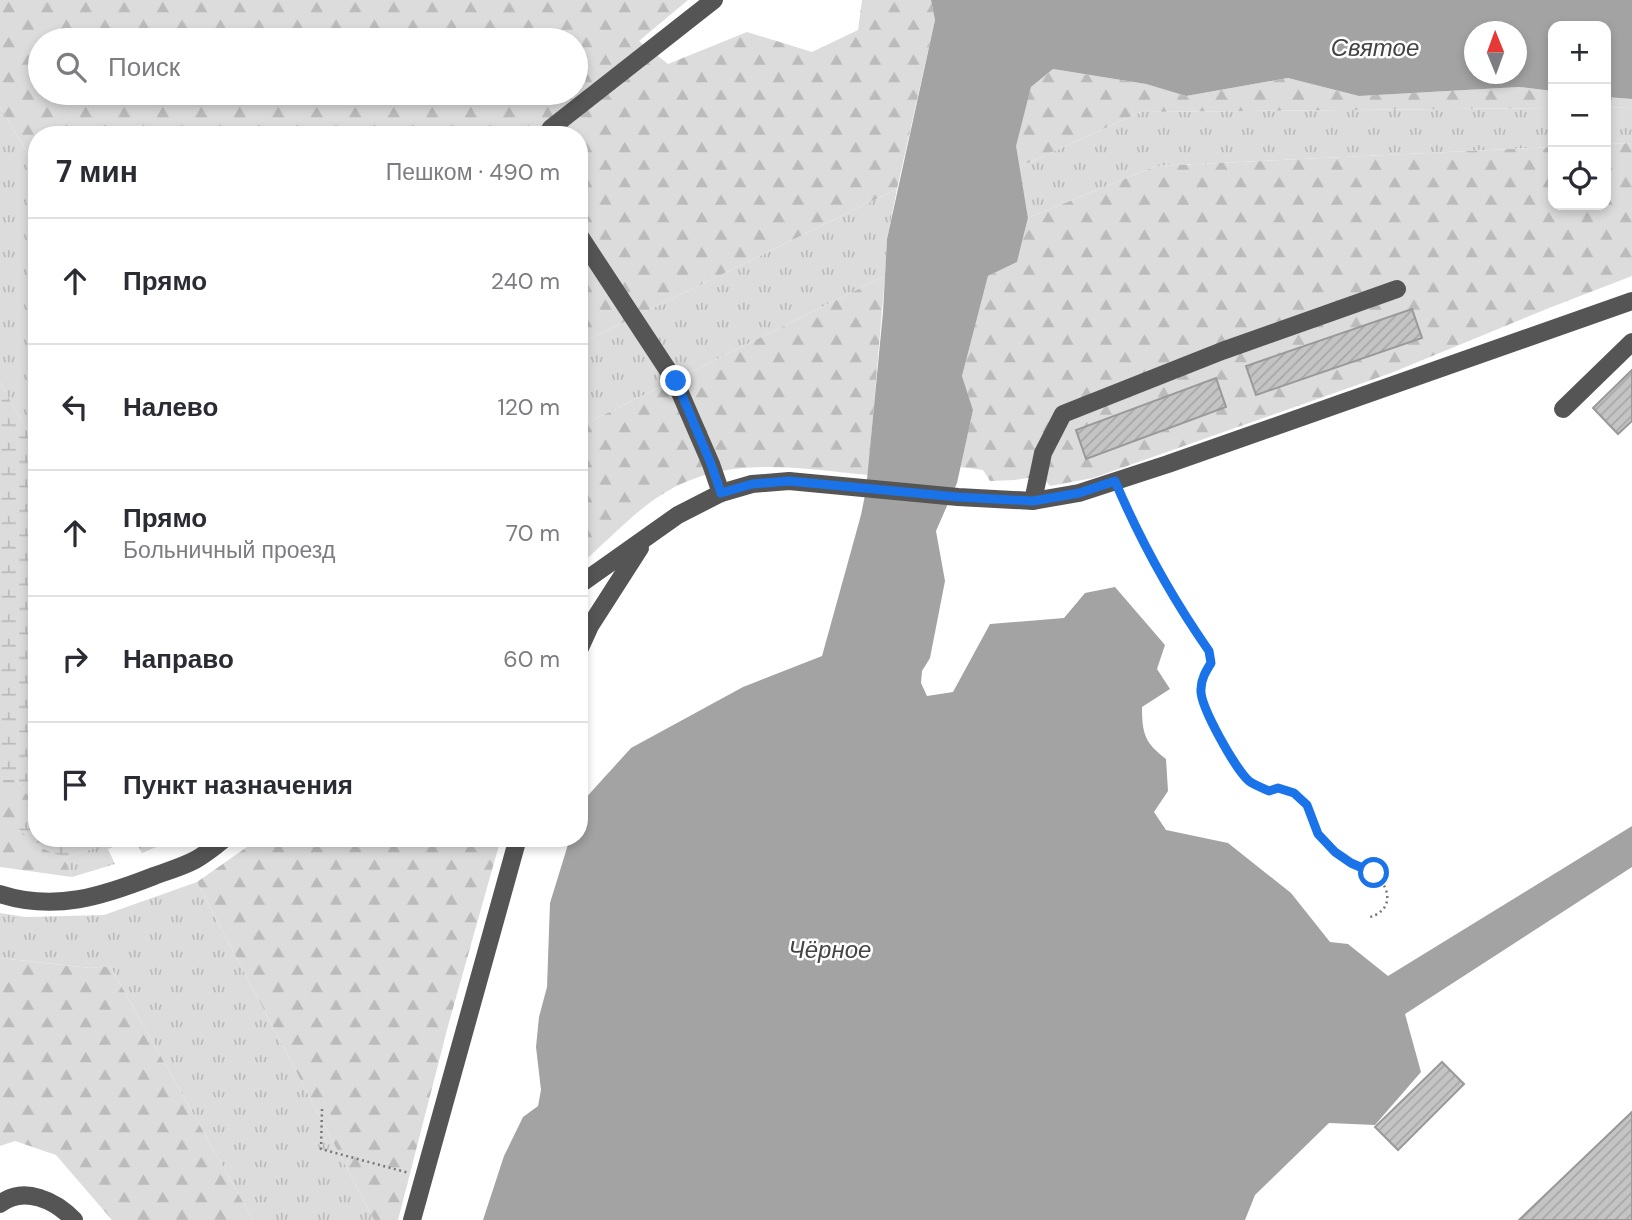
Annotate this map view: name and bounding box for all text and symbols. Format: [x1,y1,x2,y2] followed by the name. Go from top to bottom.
[1464,21,1527,84] north arrow
[1548,21,1611,210] map controls
[1548,21,1611,84] button: +
[28,28,588,105] search box
[1331,32,1419,63] water label: Святое
[52,48,90,86] icon: search
[108,50,180,84] text: Поиск
[1548,84,1611,147] button: −
[1548,147,1611,210] button: locate
[56,152,138,191] text: 7 мин
[386,157,560,187] text: Пешком · 490 m
[56,262,94,300] icon: ahead
[123,264,207,298] text: Прямо
[491,266,560,296] text: 240 m
[660,365,691,396] route end
[56,388,94,426] icon: left
[123,390,218,424] text: Налево
[497,392,560,422] text: 120 m
[123,501,207,535] text: Прямо
[56,514,94,552] icon: ahead
[506,518,560,548] text: 70 m
[123,535,335,565] text: Больничный проезд
[56,640,94,678] icon: right
[123,642,234,676] text: Направо
[503,644,560,674] text: 60 m
[56,766,94,804] icon: arrive
[123,768,353,802] text: Пункт назначения
[1358,857,1389,888] route start
[789,934,871,965] water label: Чёрное

